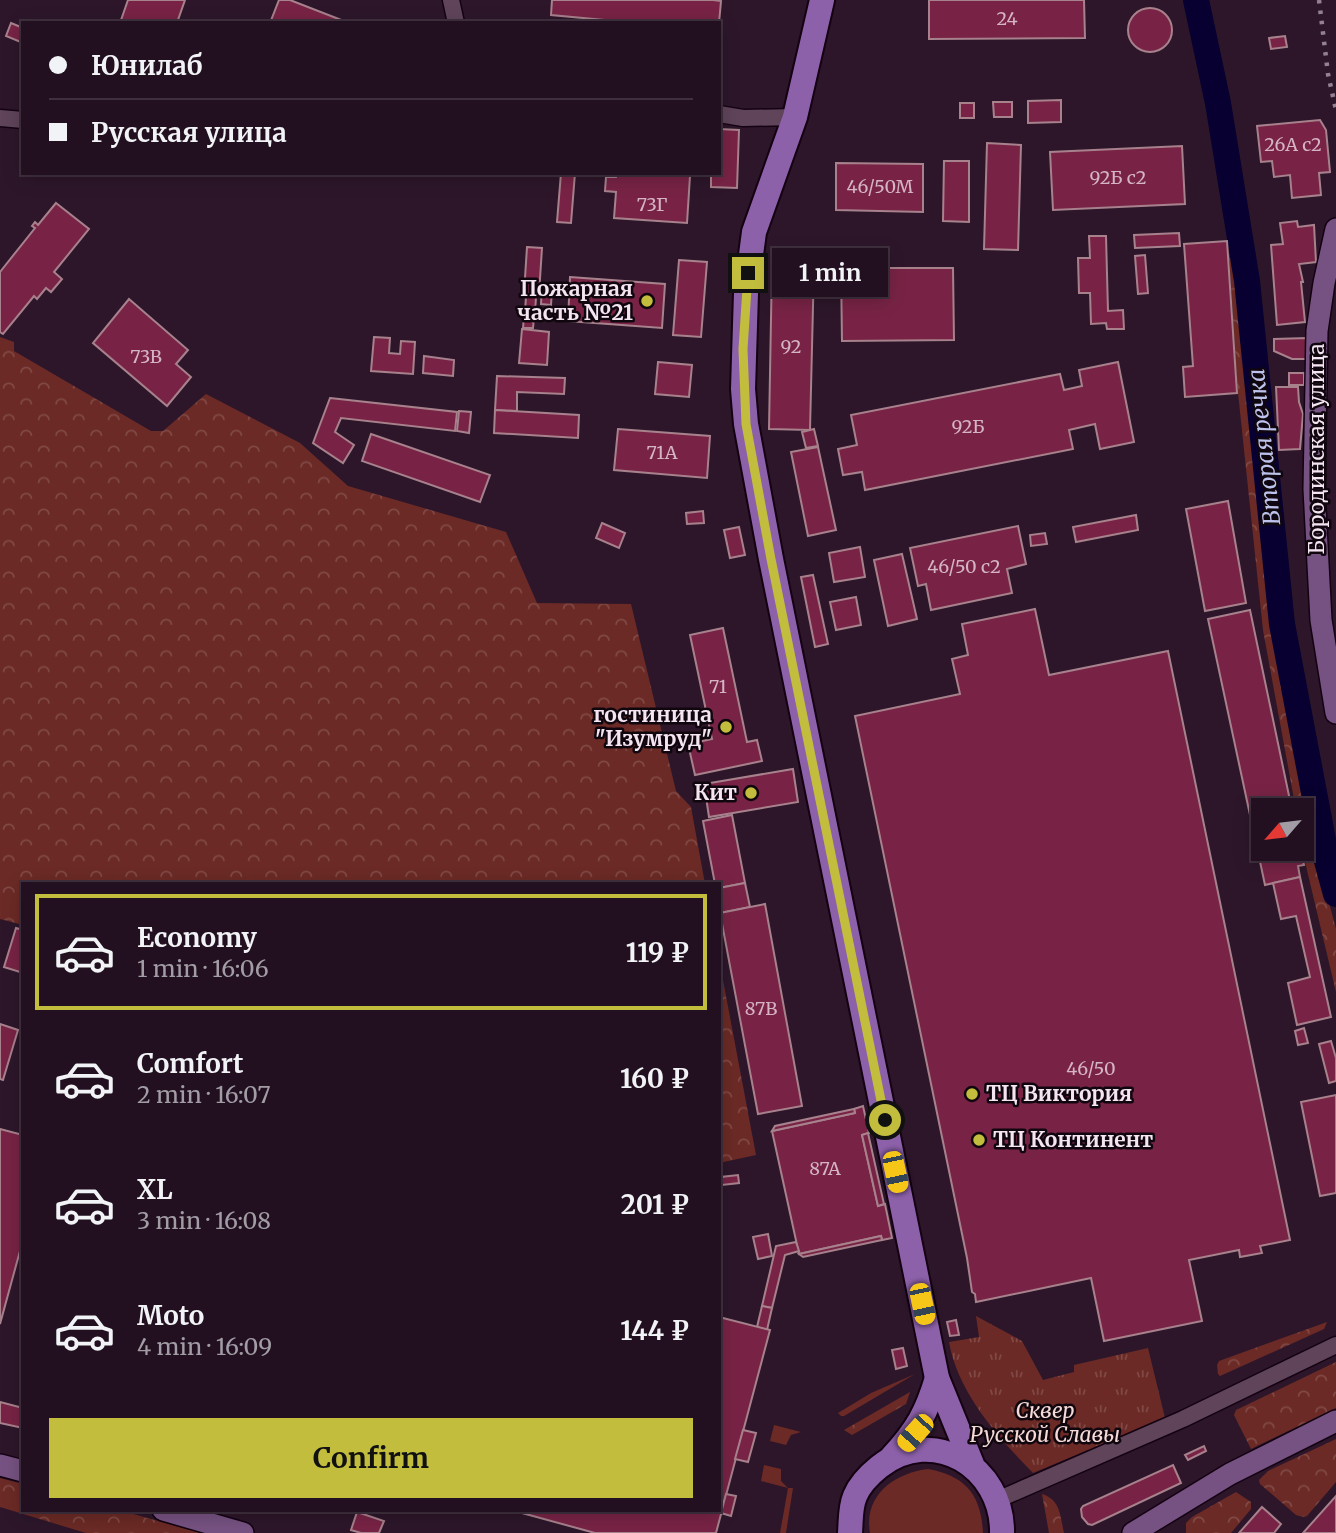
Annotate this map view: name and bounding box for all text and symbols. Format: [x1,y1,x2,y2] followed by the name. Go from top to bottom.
[996,7,1018,30] house number: 24
[91,49,202,82] text: Юнилаб
[91,116,287,149] text: Русская улица
[1264,133,1322,156] house number: 26А с2
[1089,166,1147,189] house number: 92Б с2
[847,175,914,198] house number: 46/50М
[637,193,667,216] house number: 73Г
[772,248,888,298] callout: 1 min
[732,257,764,289] route end
[799,258,861,287] text: 1 min
[517,275,633,326] place label: Пожарная часть №21
[639,293,655,309] marker: Пожарная часть №21
[780,335,802,358] house number: 92
[1303,343,1330,555] street label: Бородинская улица
[130,345,162,368] house number: 73В
[1241,367,1286,527] water label: Вторая речка
[951,415,985,438] house number: 92Б
[646,441,678,464] house number: 71А
[927,555,1001,578] house number: 46/50 с2
[709,675,727,698] house number: 71
[593,701,712,752] place label: гостиница "Изумруд"
[718,719,734,735] marker: гостиница "Изумруд"
[694,779,737,806] place label: Кит
[743,785,759,801] marker: Кит
[1251,798,1314,861] north arrow
[1251,798,1314,861] map controls
[53,921,116,984] icon: car
[137,921,257,954] text: Economy
[626,936,689,969] text: 119 ₽
[137,954,269,983] text: 1 min · 16:06
[745,997,777,1020] house number: 87В
[53,1047,116,1110] icon: car
[137,1047,243,1080] text: Comfort
[1066,1057,1116,1080] house number: 46/50
[620,1062,689,1095] text: 160 ₽
[137,1080,271,1109] text: 2 min · 16:07
[986,1080,1132,1107] place label: ТЦ Виктория
[964,1086,980,1102] marker: ТЦ Виктория
[869,1104,901,1136] route start
[993,1126,1153,1153] place label: ТЦ Континент
[971,1132,987,1148] marker: ТЦ Континент
[881,1149,910,1195] car
[809,1157,841,1180] house number: 87А
[53,1173,116,1236] icon: car
[137,1173,173,1206] text: XL
[621,1188,689,1221] text: 201 ₽
[137,1206,271,1235] text: 3 min · 16:08
[908,1281,937,1327] car
[53,1299,116,1362] icon: car
[137,1299,204,1332] text: Moto
[620,1314,689,1347] text: 144 ₽
[137,1332,272,1361] text: 4 min · 16:09
[970,1397,1120,1448] park label: Сквер Русской Славы
[894,1410,937,1456] car
[49,1418,693,1498] button: Confirm

